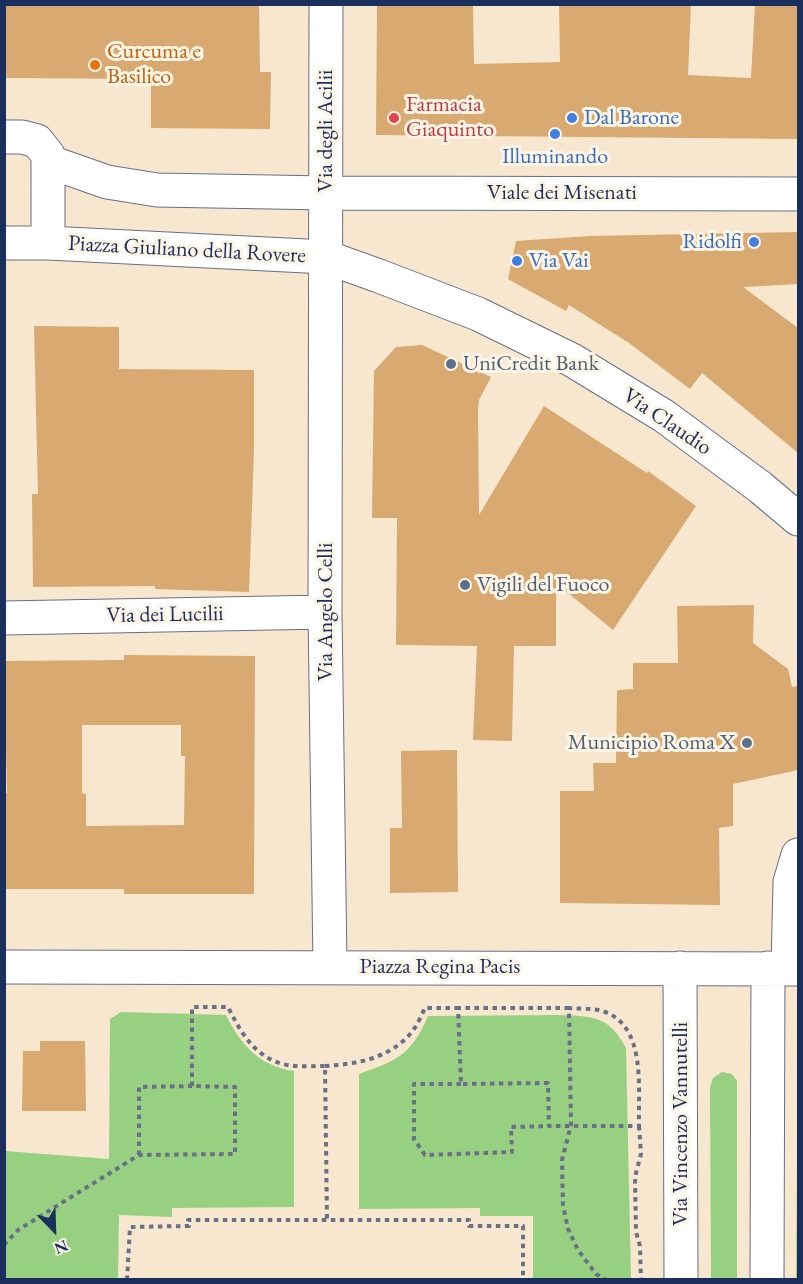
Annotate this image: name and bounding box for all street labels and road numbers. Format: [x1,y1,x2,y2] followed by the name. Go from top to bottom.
[313,70,339,192] street label: Via degli Acilii
[487,180,637,206] street label: Viale dei Misenati
[67,231,307,269] street label: Piazza Giuliano della Rovere
[618,383,716,461] street label: Via Claudio
[313,543,339,681] street label: Via Angelo Celli
[106,601,224,629] street label: Via dei Lucilii
[360,954,520,980] street label: Piazza Regina Pacis
[668,1022,694,1226] street label: Via Vincenzo Vannutelli

